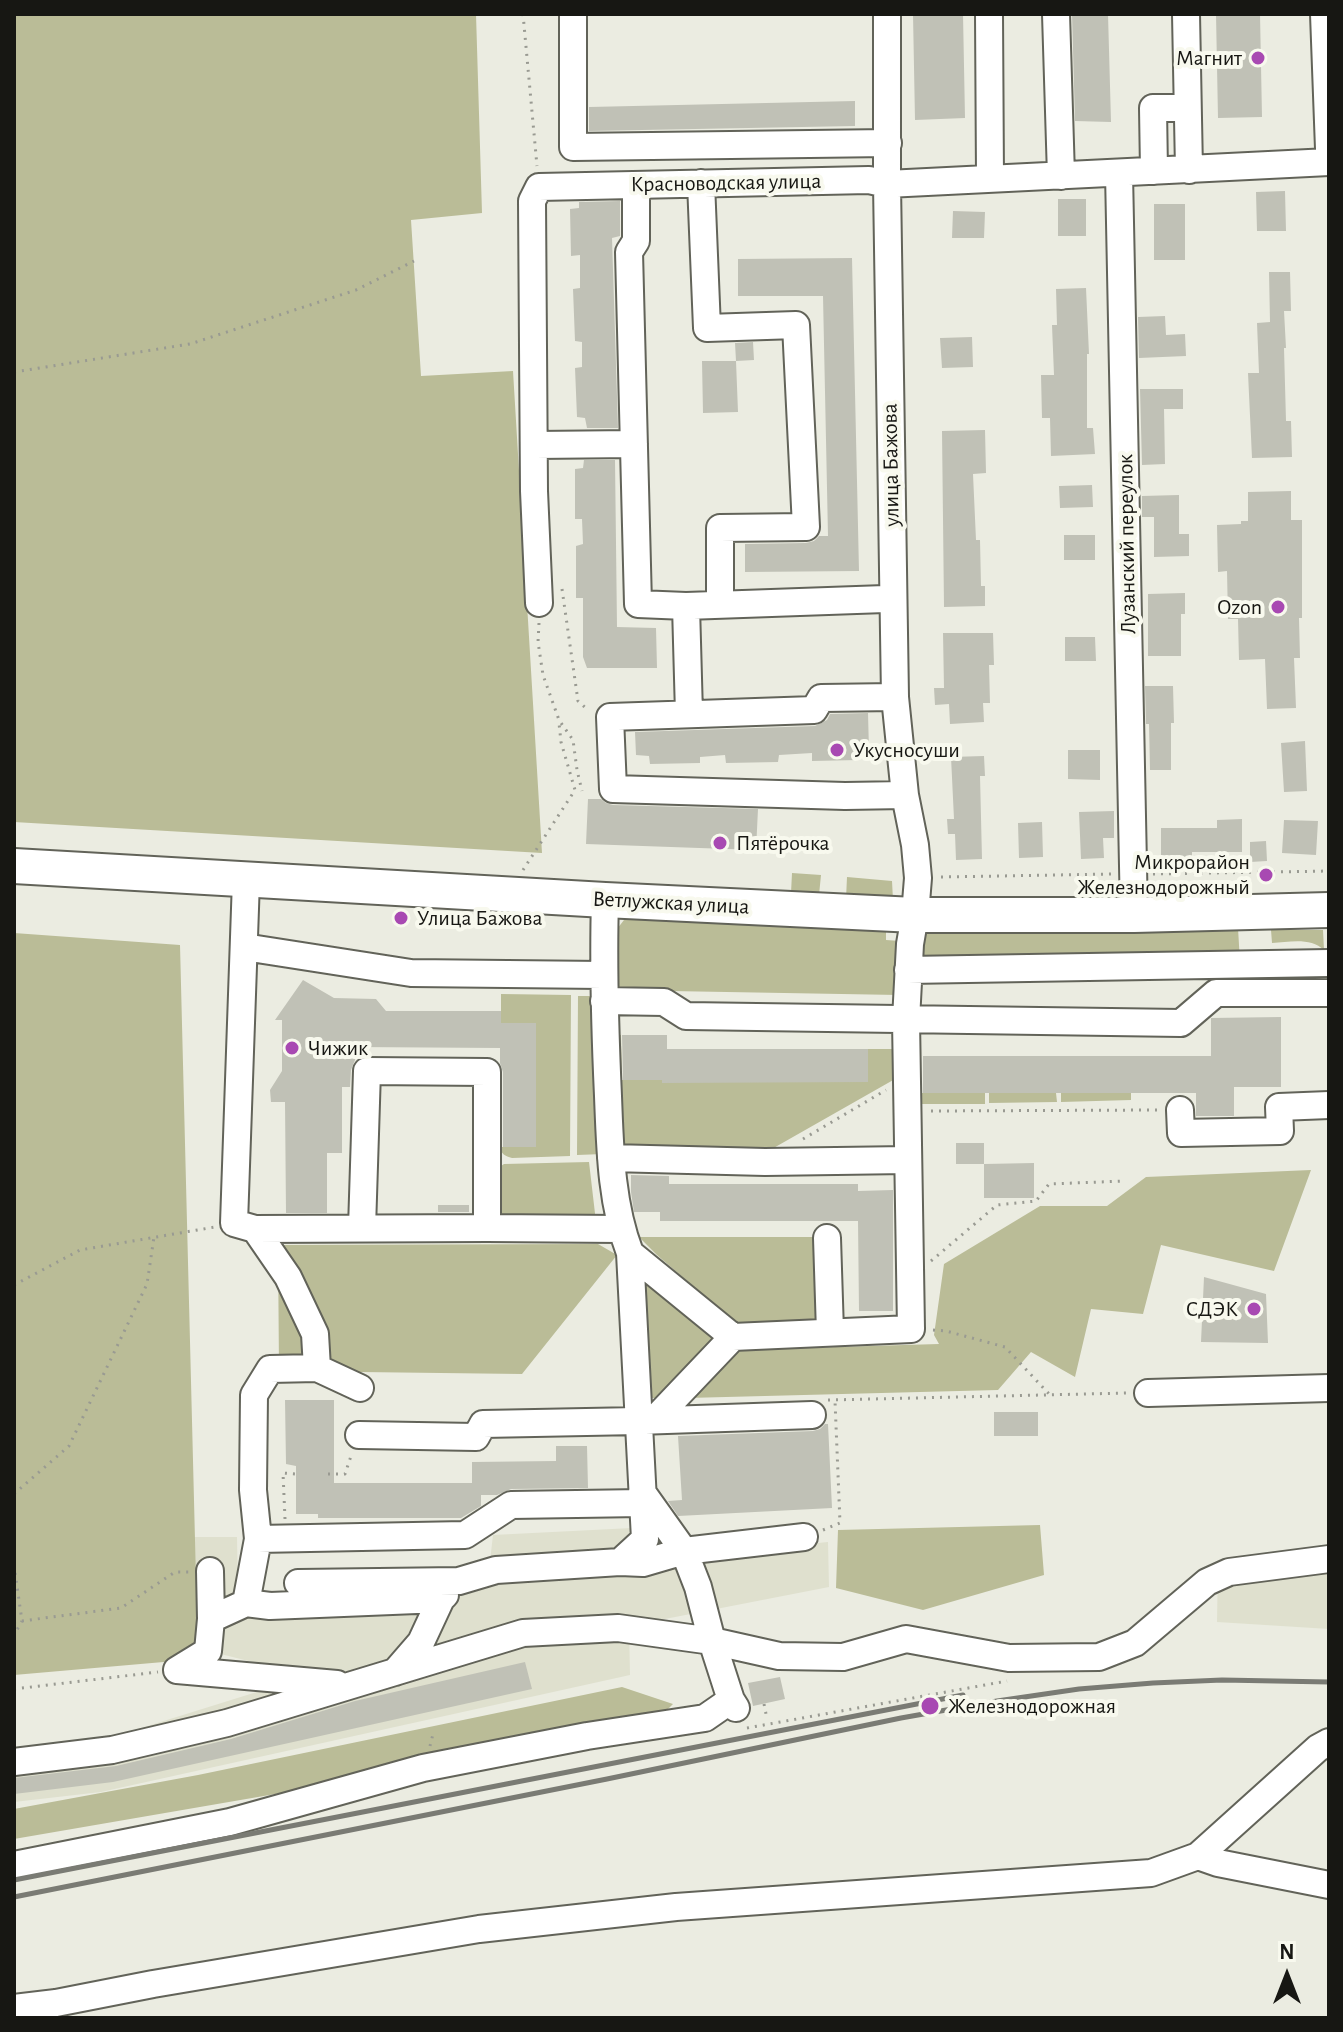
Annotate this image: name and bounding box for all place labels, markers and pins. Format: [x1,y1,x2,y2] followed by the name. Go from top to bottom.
[1176,45,1242,71] place label: Магнит
[1249,49,1267,67] marker: Магнит
[1217,594,1262,620] place label: Ozon
[1269,598,1287,616] marker: Ozon
[853,737,960,763] place label: Укусносуши
[828,741,846,759] marker: Укусносуши
[736,830,830,856] place label: Пятёрочка
[711,834,729,852] marker: Пятёрочка
[1077,849,1250,900] place label: Микрорайон Железнодорожный
[1257,866,1275,884] marker: Микрорайон Железнодорожный
[417,905,542,931] place label: Улица Бажова
[392,909,410,927] marker: Улица Бажова
[308,1035,368,1061] place label: Чижик
[283,1039,301,1057] marker: Чижик
[1186,1296,1238,1322] place label: СДЭК
[1245,1300,1263,1318] marker: СДЭК
[948,1693,1116,1719] place label: Железнодорожная
[919,1695,941,1717] marker: Железнодорожная

